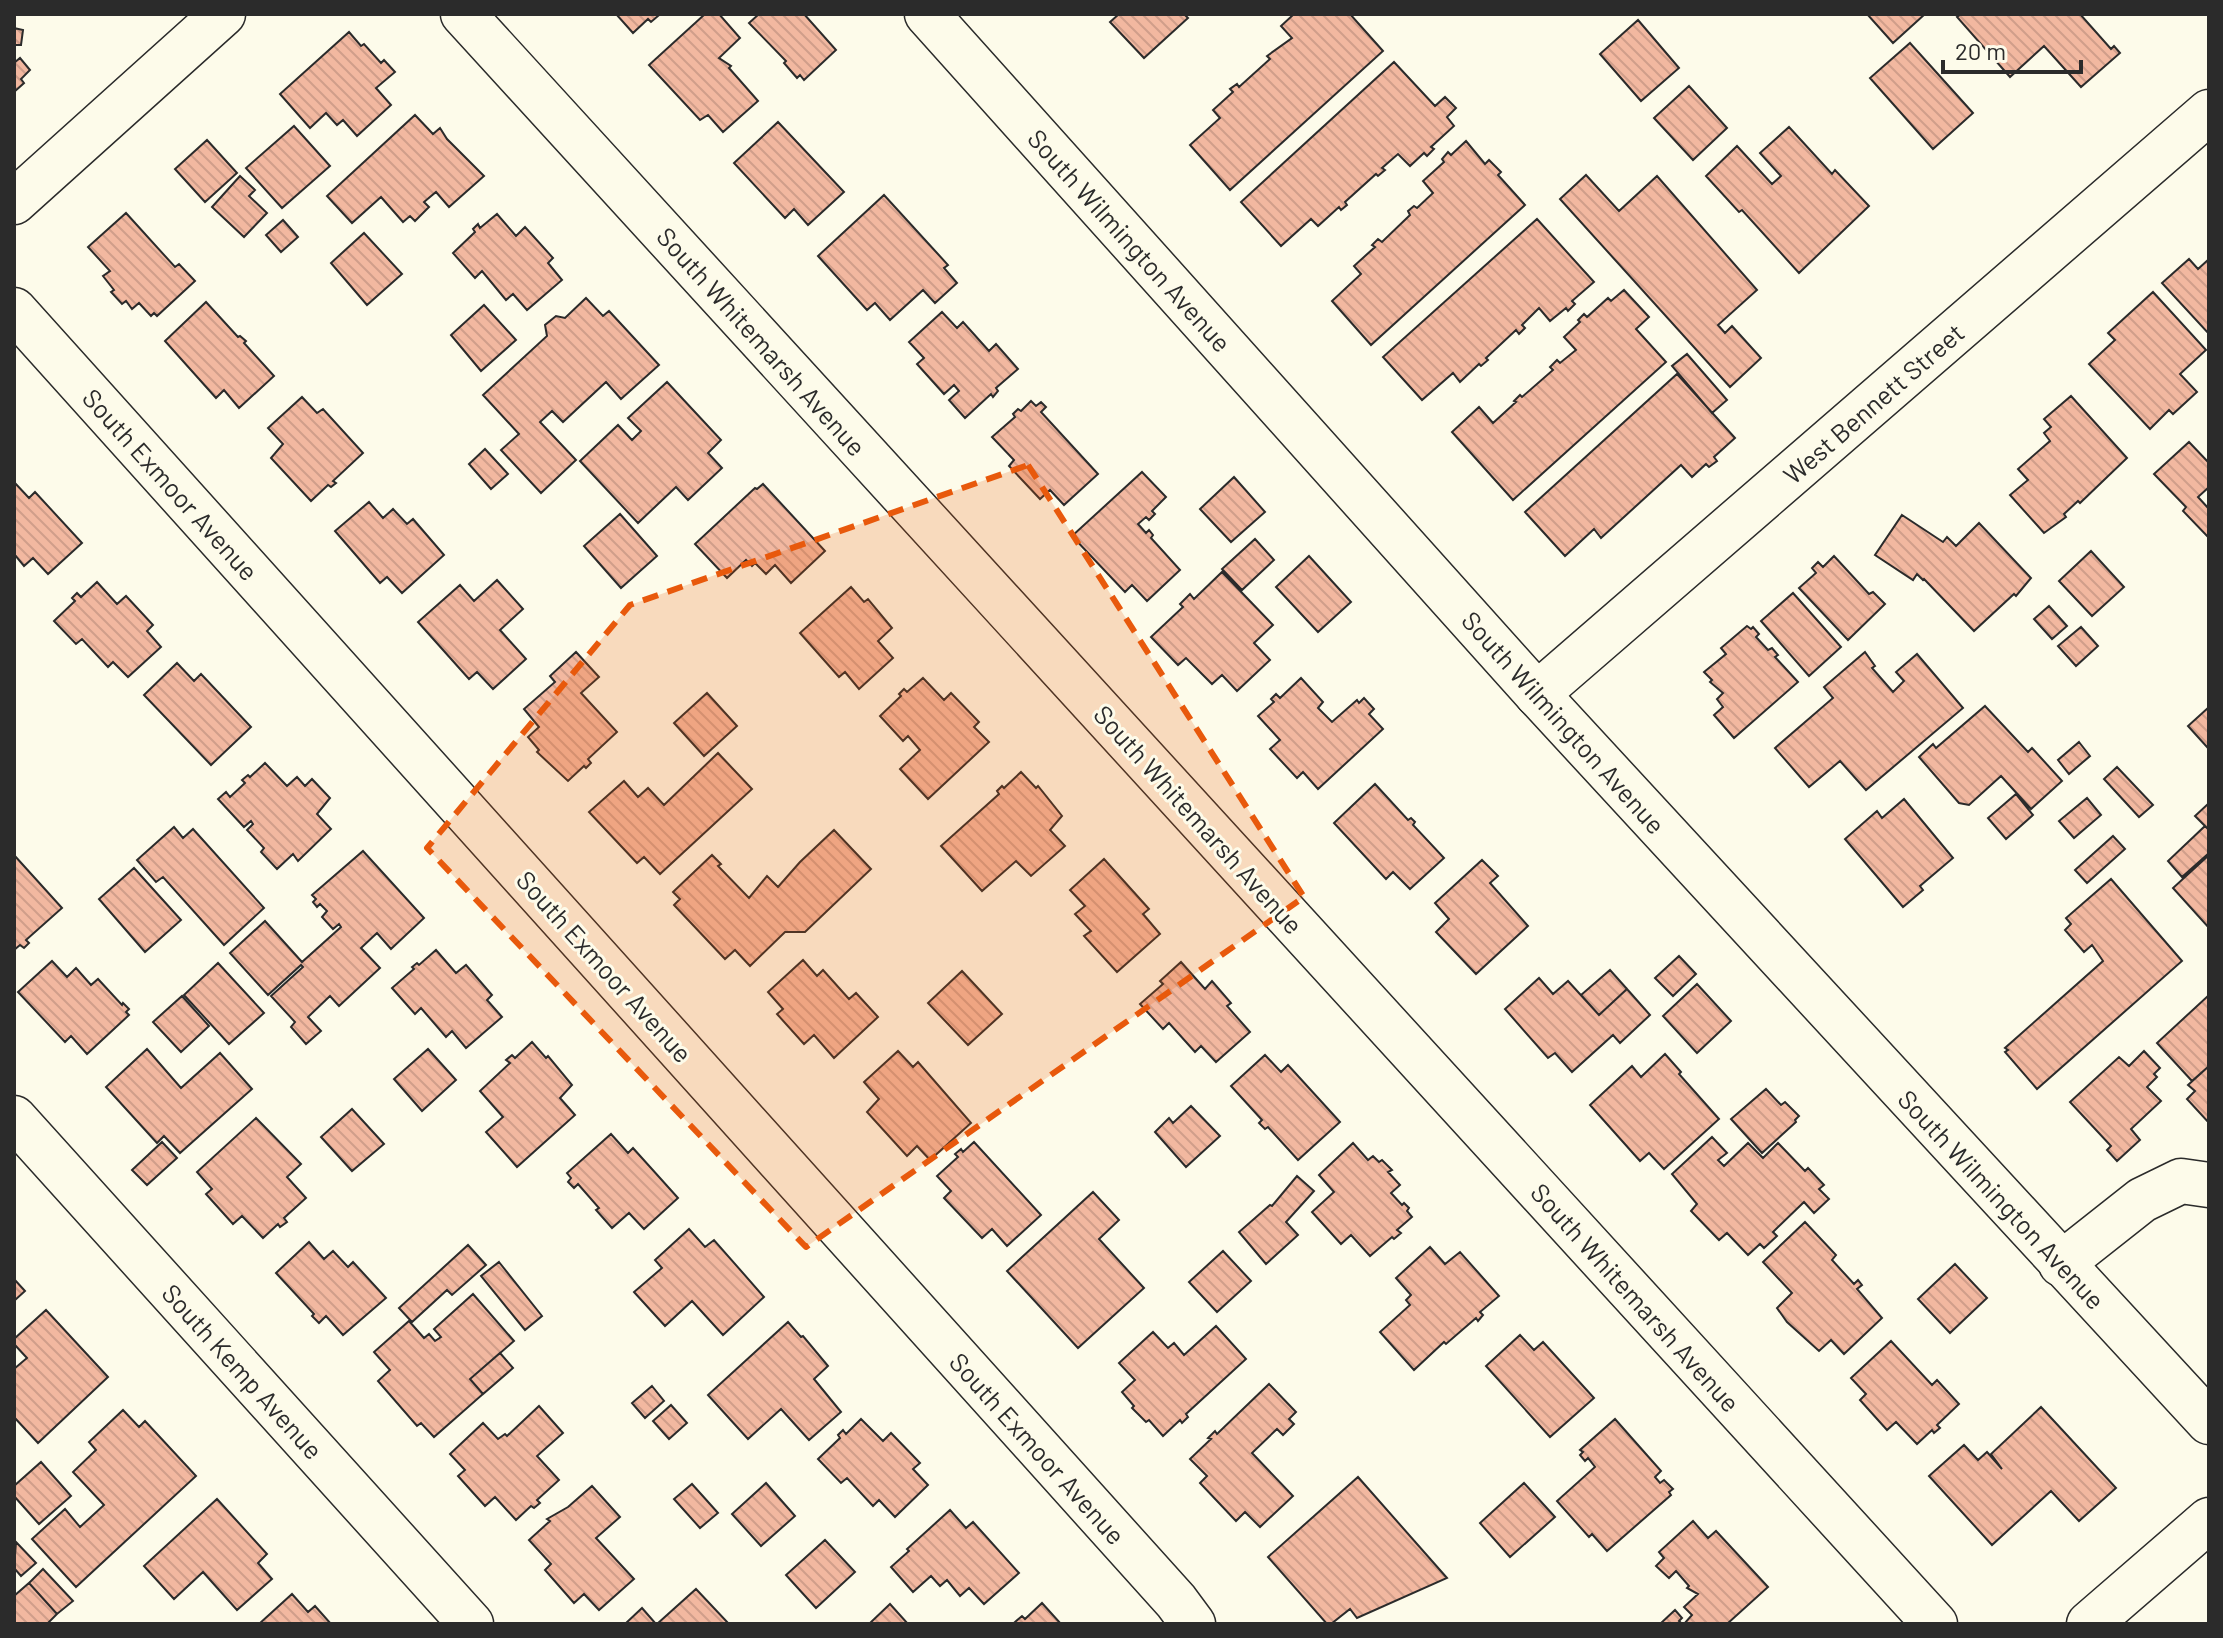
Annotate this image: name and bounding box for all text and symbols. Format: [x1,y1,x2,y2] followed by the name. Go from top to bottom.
[1943,24,2081,74] scale bar
[1955,36,2006,65] text: 20 m
[1022,122,1238,358] street label: South Wilmington Avenue
[651,220,873,462] street label: South Whitemarsh Avenue
[1776,316,1970,490] street label: West Bennett Street
[77,382,265,586] street label: South Exmoor Avenue
[1456,604,1672,840] street label: South Wilmington Avenue
[1088,698,1310,940] street label: South Whitemarsh Avenue
[511,864,699,1068] street label: South Exmoor Avenue
[1892,1083,2112,1315] street label: South Wilmington Avenue
[1525,1176,1747,1418] street label: South Whitemarsh Avenue
[156,1277,330,1465] street label: South Kemp Avenue
[944,1346,1132,1550] street label: South Exmoor Avenue

